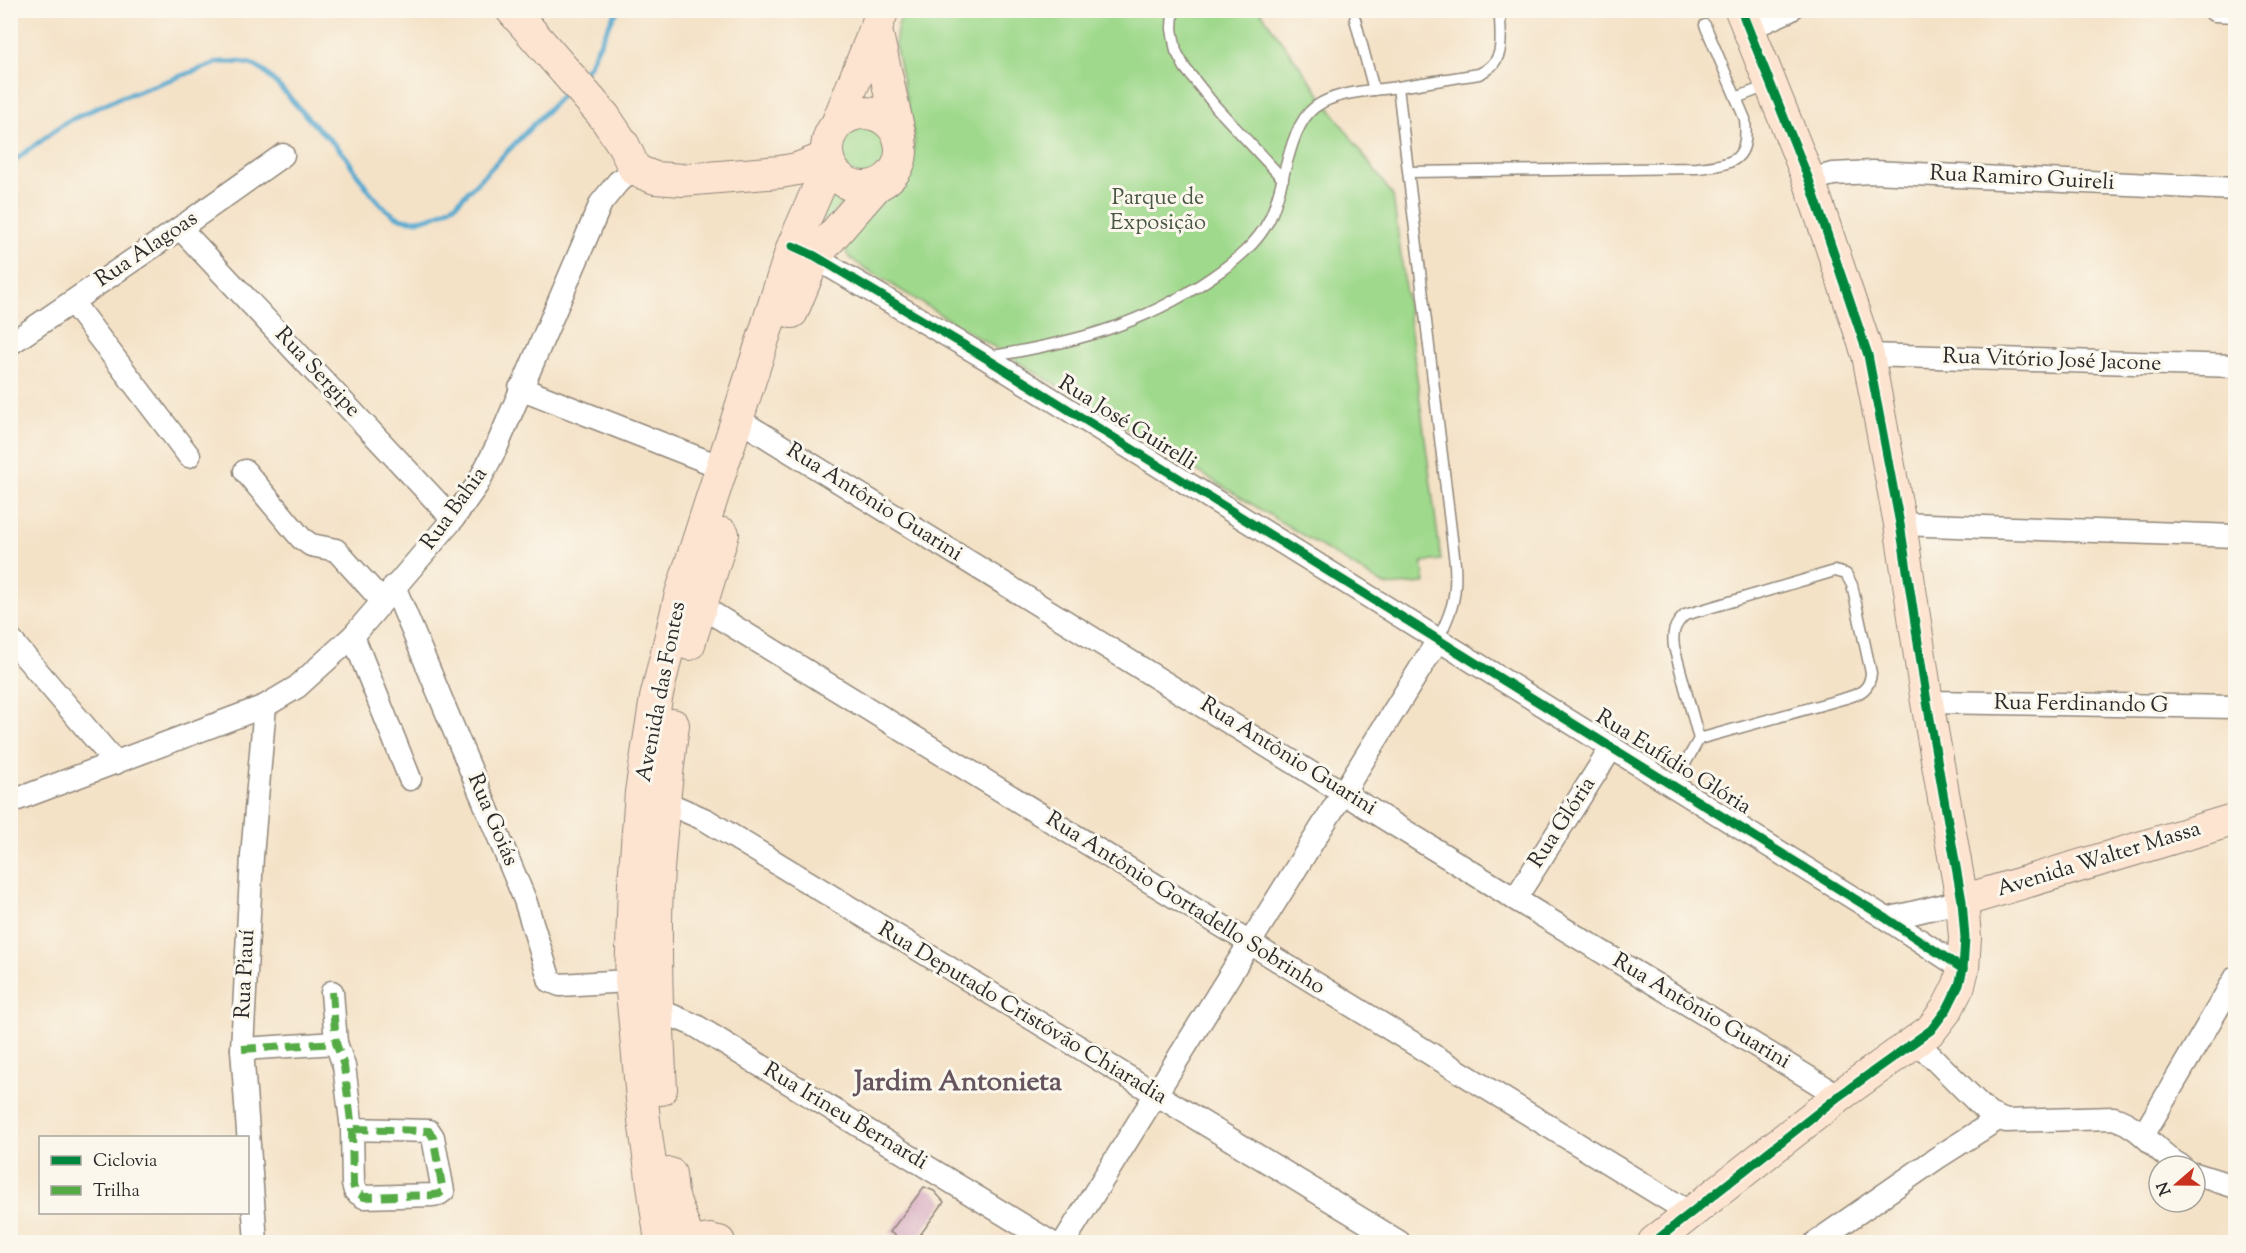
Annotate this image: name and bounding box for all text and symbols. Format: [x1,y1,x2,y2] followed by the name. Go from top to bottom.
[1929,158,2115,200] street label: Rua Ramiro Guireli
[1110,183,1206,240] park label: Parque de Exposição
[89,204,205,296] street label: Rua Alagoas
[267,321,367,425] street label: Rua Sergipe
[1942,341,2162,381] street label: Rua Vitório José Jacone
[1051,368,1203,480] street label: Rua José Guirelli
[779,436,969,570] street label: Rua Antônio Guarini
[414,461,496,557] street label: Rua Bahia
[629,599,695,785] street label: Avenida das Fontes
[1993,687,2169,723] street label: Rua Ferdinando G
[1193,690,1383,824] street label: Rua Antônio Guarini
[1589,702,1757,824] street label: Rua Eufídio Glória
[458,769,526,871] street label: Rua Goiás
[1521,771,1605,875] street label: Rua Glória
[1039,804,1331,1004] street label: Rua Antônio Gortadello Sobrinho
[1993,814,2205,906] street label: Avenida Walter Massa
[871,915,1173,1113] street label: Rua Deputado Cristóvão Chiaradia
[228,928,264,1020] street label: Rua Piauí
[1606,946,1796,1078] street label: Rua Antônio Guarini
[757,1055,933,1179] street label: Rua Irineu Bernardi
[852,1063,1062,1103] district label: Jardim Antonieta
[39,1136,249,1214] legend
[93,1149,157,1175] text: Ciclovia
[2147,1154,2207,1214] north arrow
[2152,1178,2178,1198] text: N
[93,1179,140,1205] text: Trilha

